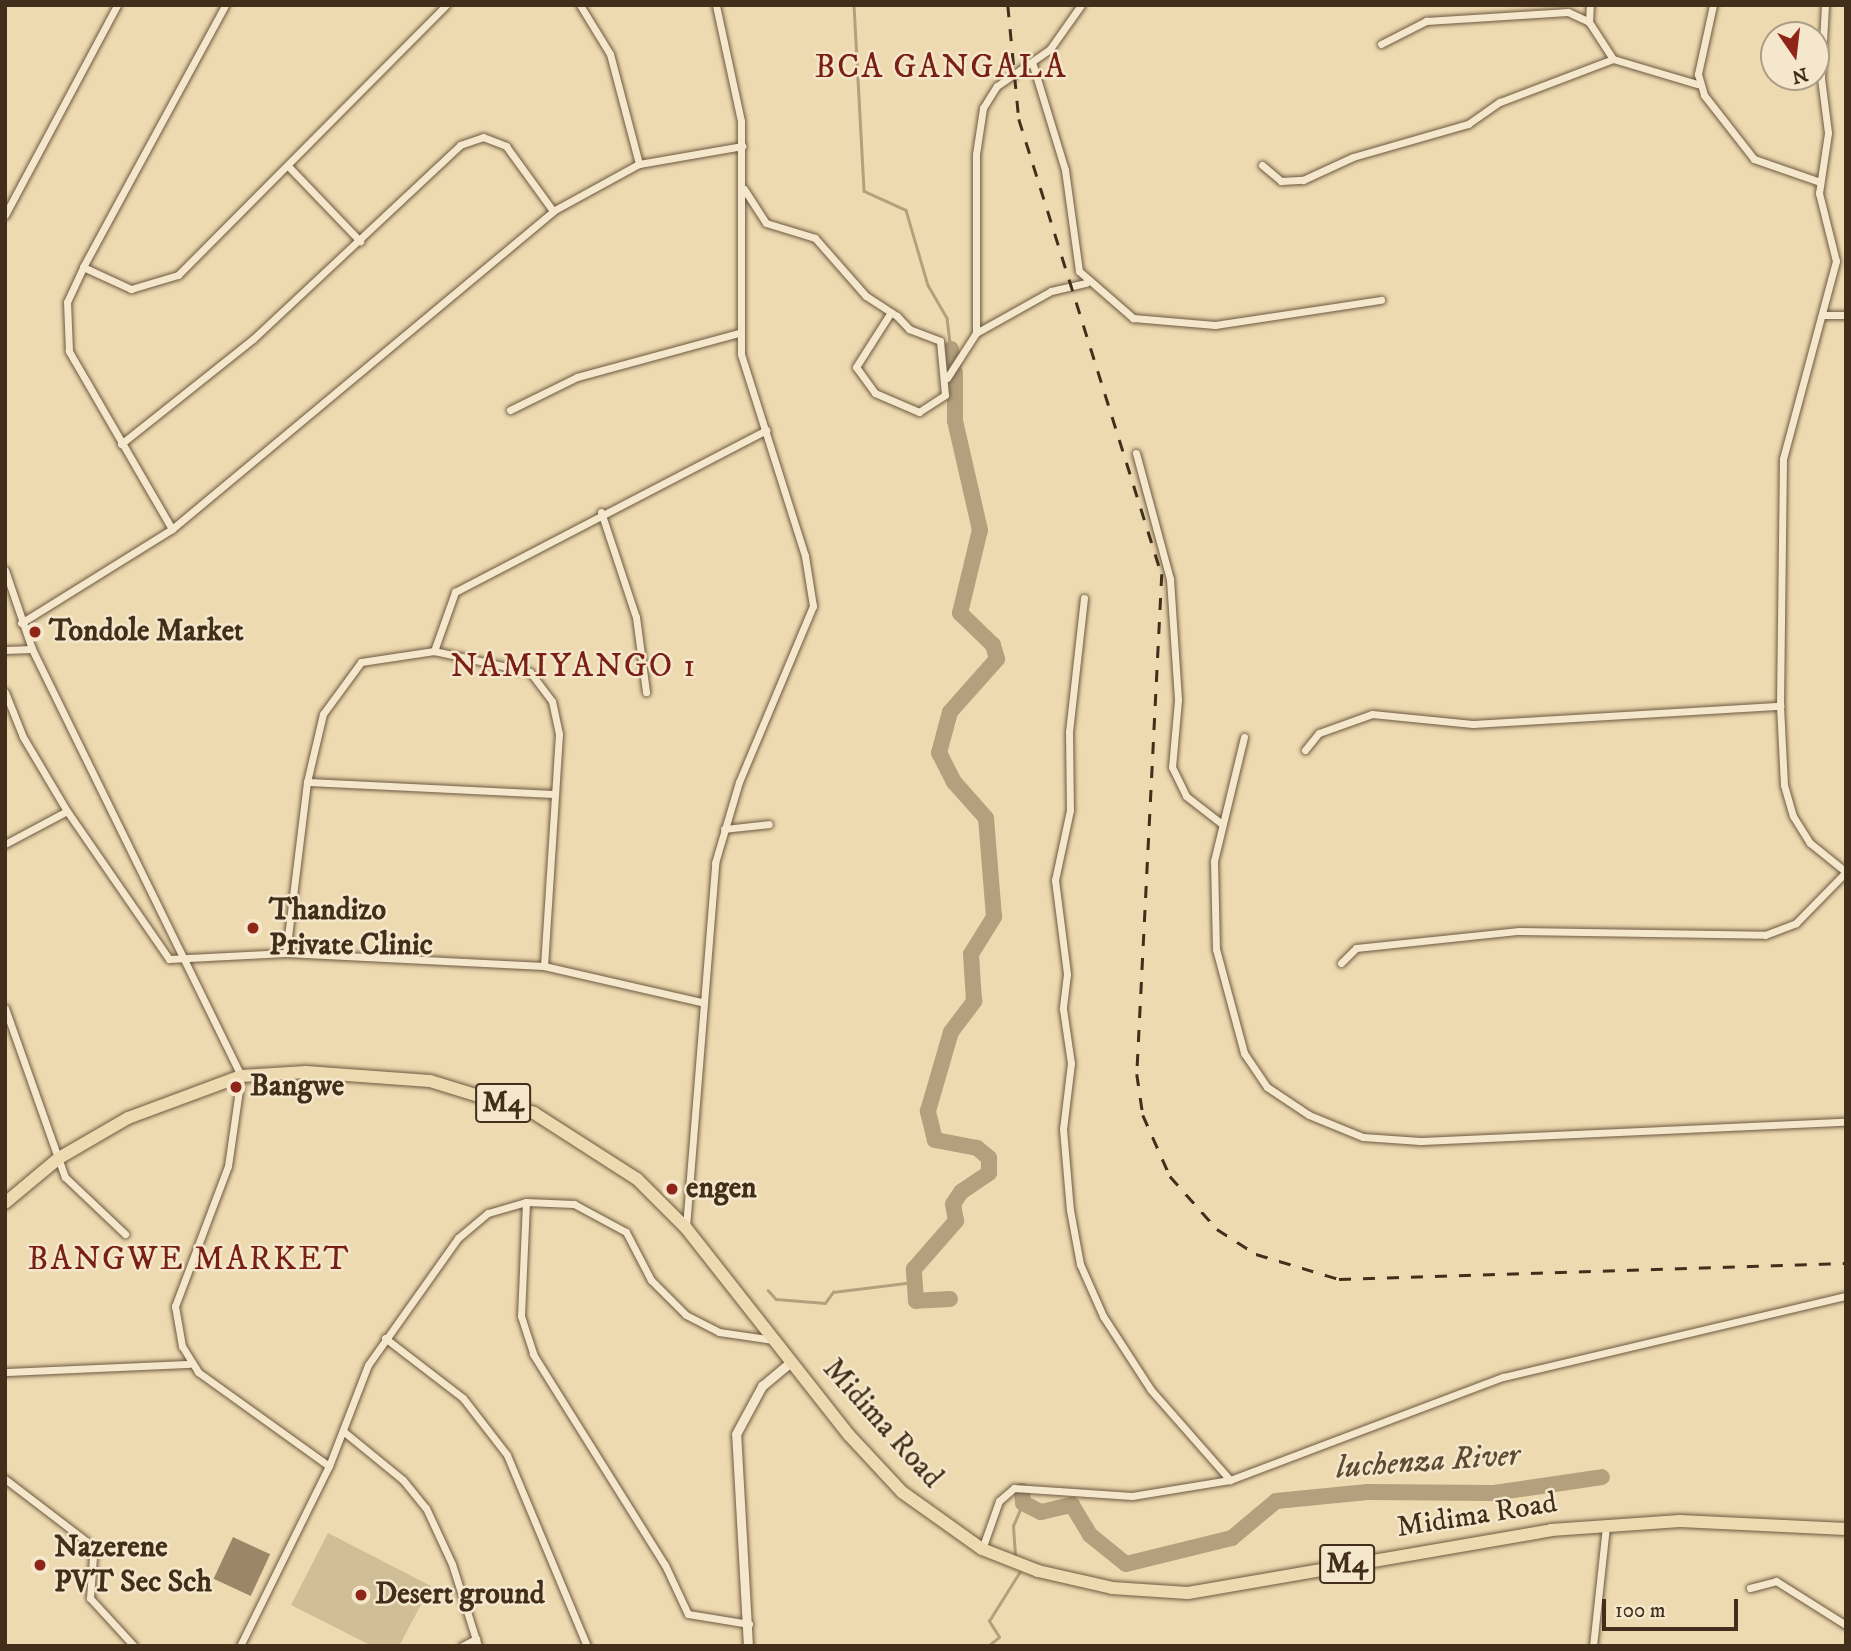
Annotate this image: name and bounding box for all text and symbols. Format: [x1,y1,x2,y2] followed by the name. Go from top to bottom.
[1760,21,1830,91] north arrow
[816,48,1066,88] district label: BCA GANGALA
[1789,62,1810,88] text: N
[49,614,244,650] place label: Tondole Market
[27,624,43,640] marker: Tondole Market
[452,647,696,687] district label: NAMIYANGO 1
[269,893,433,964] place label: Thandizo Private Clinic
[243,918,263,938] marker: Thandizo Private Clinic
[250,1069,344,1105] place label: Bangwe
[475,1078,531,1128] road number: M4
[228,1079,244,1095] marker: Bangwe
[686,1171,757,1207] place label: engen
[664,1181,680,1197] marker: engen
[29,1240,349,1280] district label: BANGWE MARKET
[815,1352,949,1496] street label: Midima Road
[1335,1436,1521,1488] water label: luchenza River
[1394,1486,1560,1546] street label: Midima Road
[54,1530,212,1600] place label: Nazerene PVT Sec Sch
[1319,1540,1375,1588] road number: M4
[32,1557,48,1573] marker: Nazerene PVT Sec Sch
[375,1577,545,1613] place label: Desert ground
[1606,1584,1742,1628] scale bar
[353,1587,369,1603] marker: Desert ground
[1615,1598,1666,1624] text: 100 m

